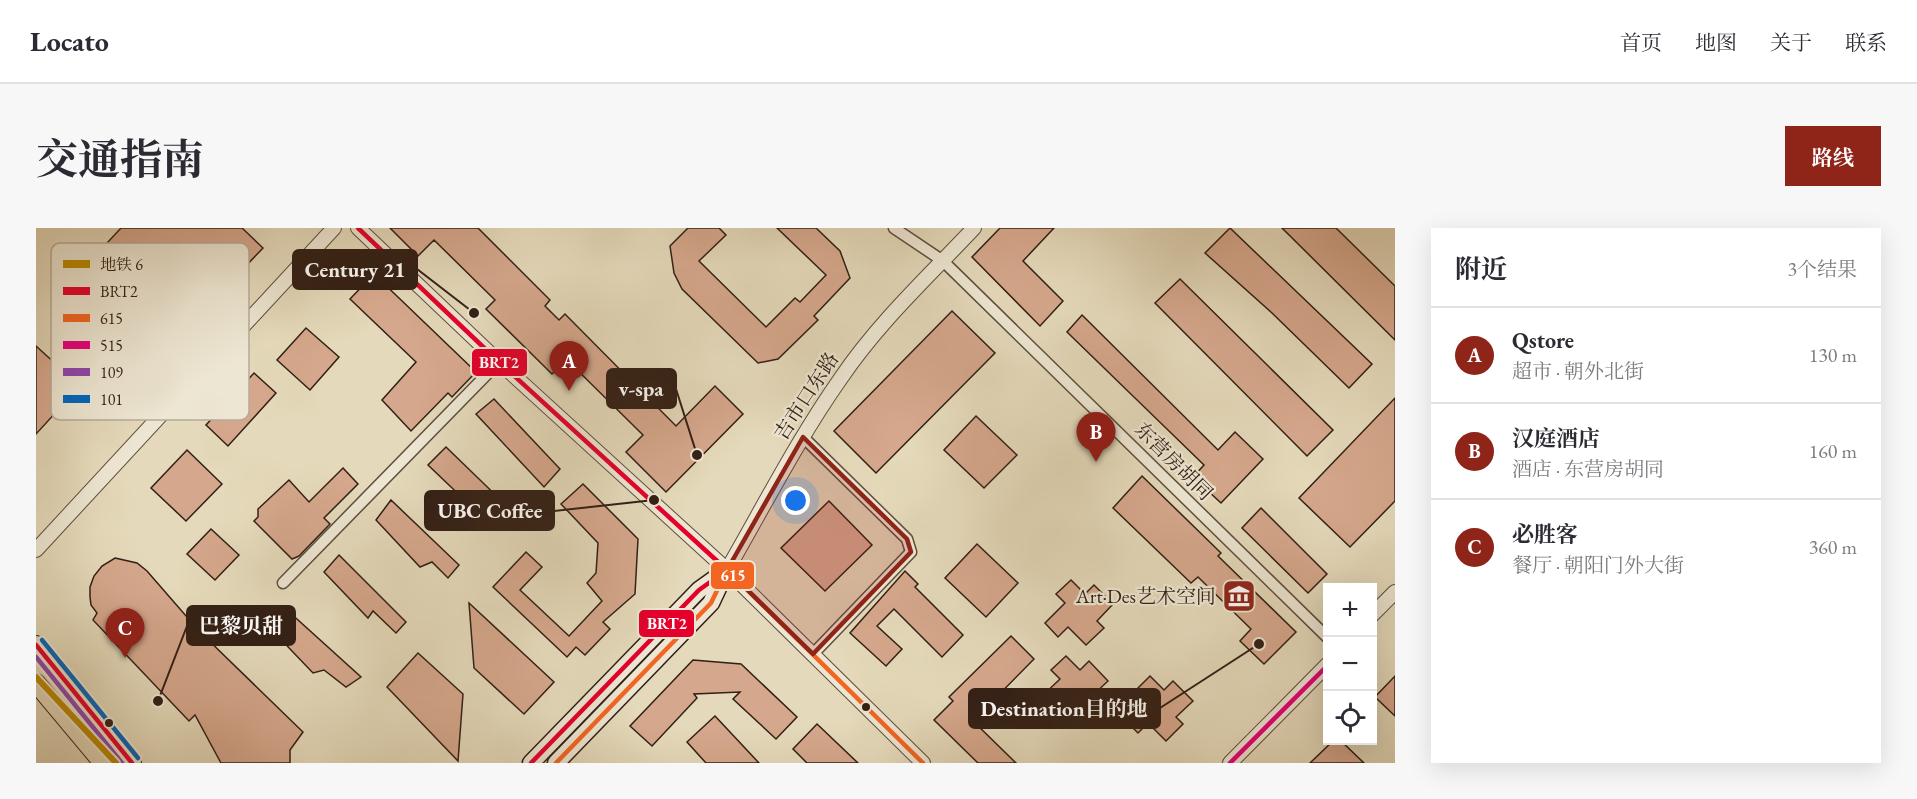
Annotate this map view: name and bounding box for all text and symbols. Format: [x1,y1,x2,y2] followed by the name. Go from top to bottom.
[30,23,109,59] text: Locato
[1620,29,1662,56] text: 首页
[1695,29,1737,56] text: 地图
[1770,29,1812,56] text: 关于
[1845,29,1887,56] text: 联系
[1785,126,1881,186] button: 路线
[36,132,204,187] text: 交通指南
[51,243,249,420] legend
[293,250,417,289] callout: Century 21
[1455,252,1507,286] text: 附近
[100,254,143,275] text: 地铁 6
[305,256,405,283] text: Century 21
[1787,256,1857,282] text: 3个结果
[100,281,138,302] text: BRT2
[100,308,123,329] text: 615
[1512,326,1574,355] text: Qstore
[100,335,123,356] text: 515
[550,342,588,391] pin: A
[1467,342,1482,368] text: A
[1809,342,1857,368] text: 130 m
[768,347,844,445] street label: 吉市口东路
[471,348,528,377] line badge: BRT2
[479,352,520,373] text: BRT2
[1512,358,1644,384] text: 超市 · 朝外北街
[100,362,123,383] text: 109
[607,369,676,408] callout: v-spa
[618,375,664,402] text: v-spa
[100,389,123,410] text: 101
[1076,412,1116,462] pin: B
[1129,416,1219,506] street label: 东营房胡同
[1512,424,1600,453] text: 汉庭酒店
[1468,438,1481,464] text: B
[1809,438,1857,464] text: 160 m
[1512,456,1664,482] text: 酒店 · 东营房胡同
[781,486,810,515] your location
[425,491,554,530] callout: UBC Coffee
[437,497,543,524] text: UBC Coffee
[1512,520,1578,549] text: 必胜客
[1467,534,1482,560] text: C
[1809,534,1857,560] text: 360 m
[1512,552,1684,578] text: 餐厅 · 朝阳门外大街
[710,561,755,590] line badge: 615
[720,565,746,586] text: 615
[1221,578,1257,614] museum icon: Art·Des艺术空间
[1075,583,1216,609] place label: Art·Des艺术空间
[1323,583,1377,745] map controls
[1323,583,1377,637] button: +
[187,606,295,645] callout: 巴黎贝甜
[106,608,145,658] pin: C
[638,609,695,638] line badge: BRT2
[199,612,283,639] text: 巴黎贝甜
[647,613,688,634] text: BRT2
[1323,637,1377,691] button: −
[969,689,1160,728] callout: Destination目的地
[1323,691,1377,745] button: locate
[980,695,1148,722] text: Destination目的地
[860,701,872,713] unlabelled marker
[103,717,115,729] unlabelled marker

